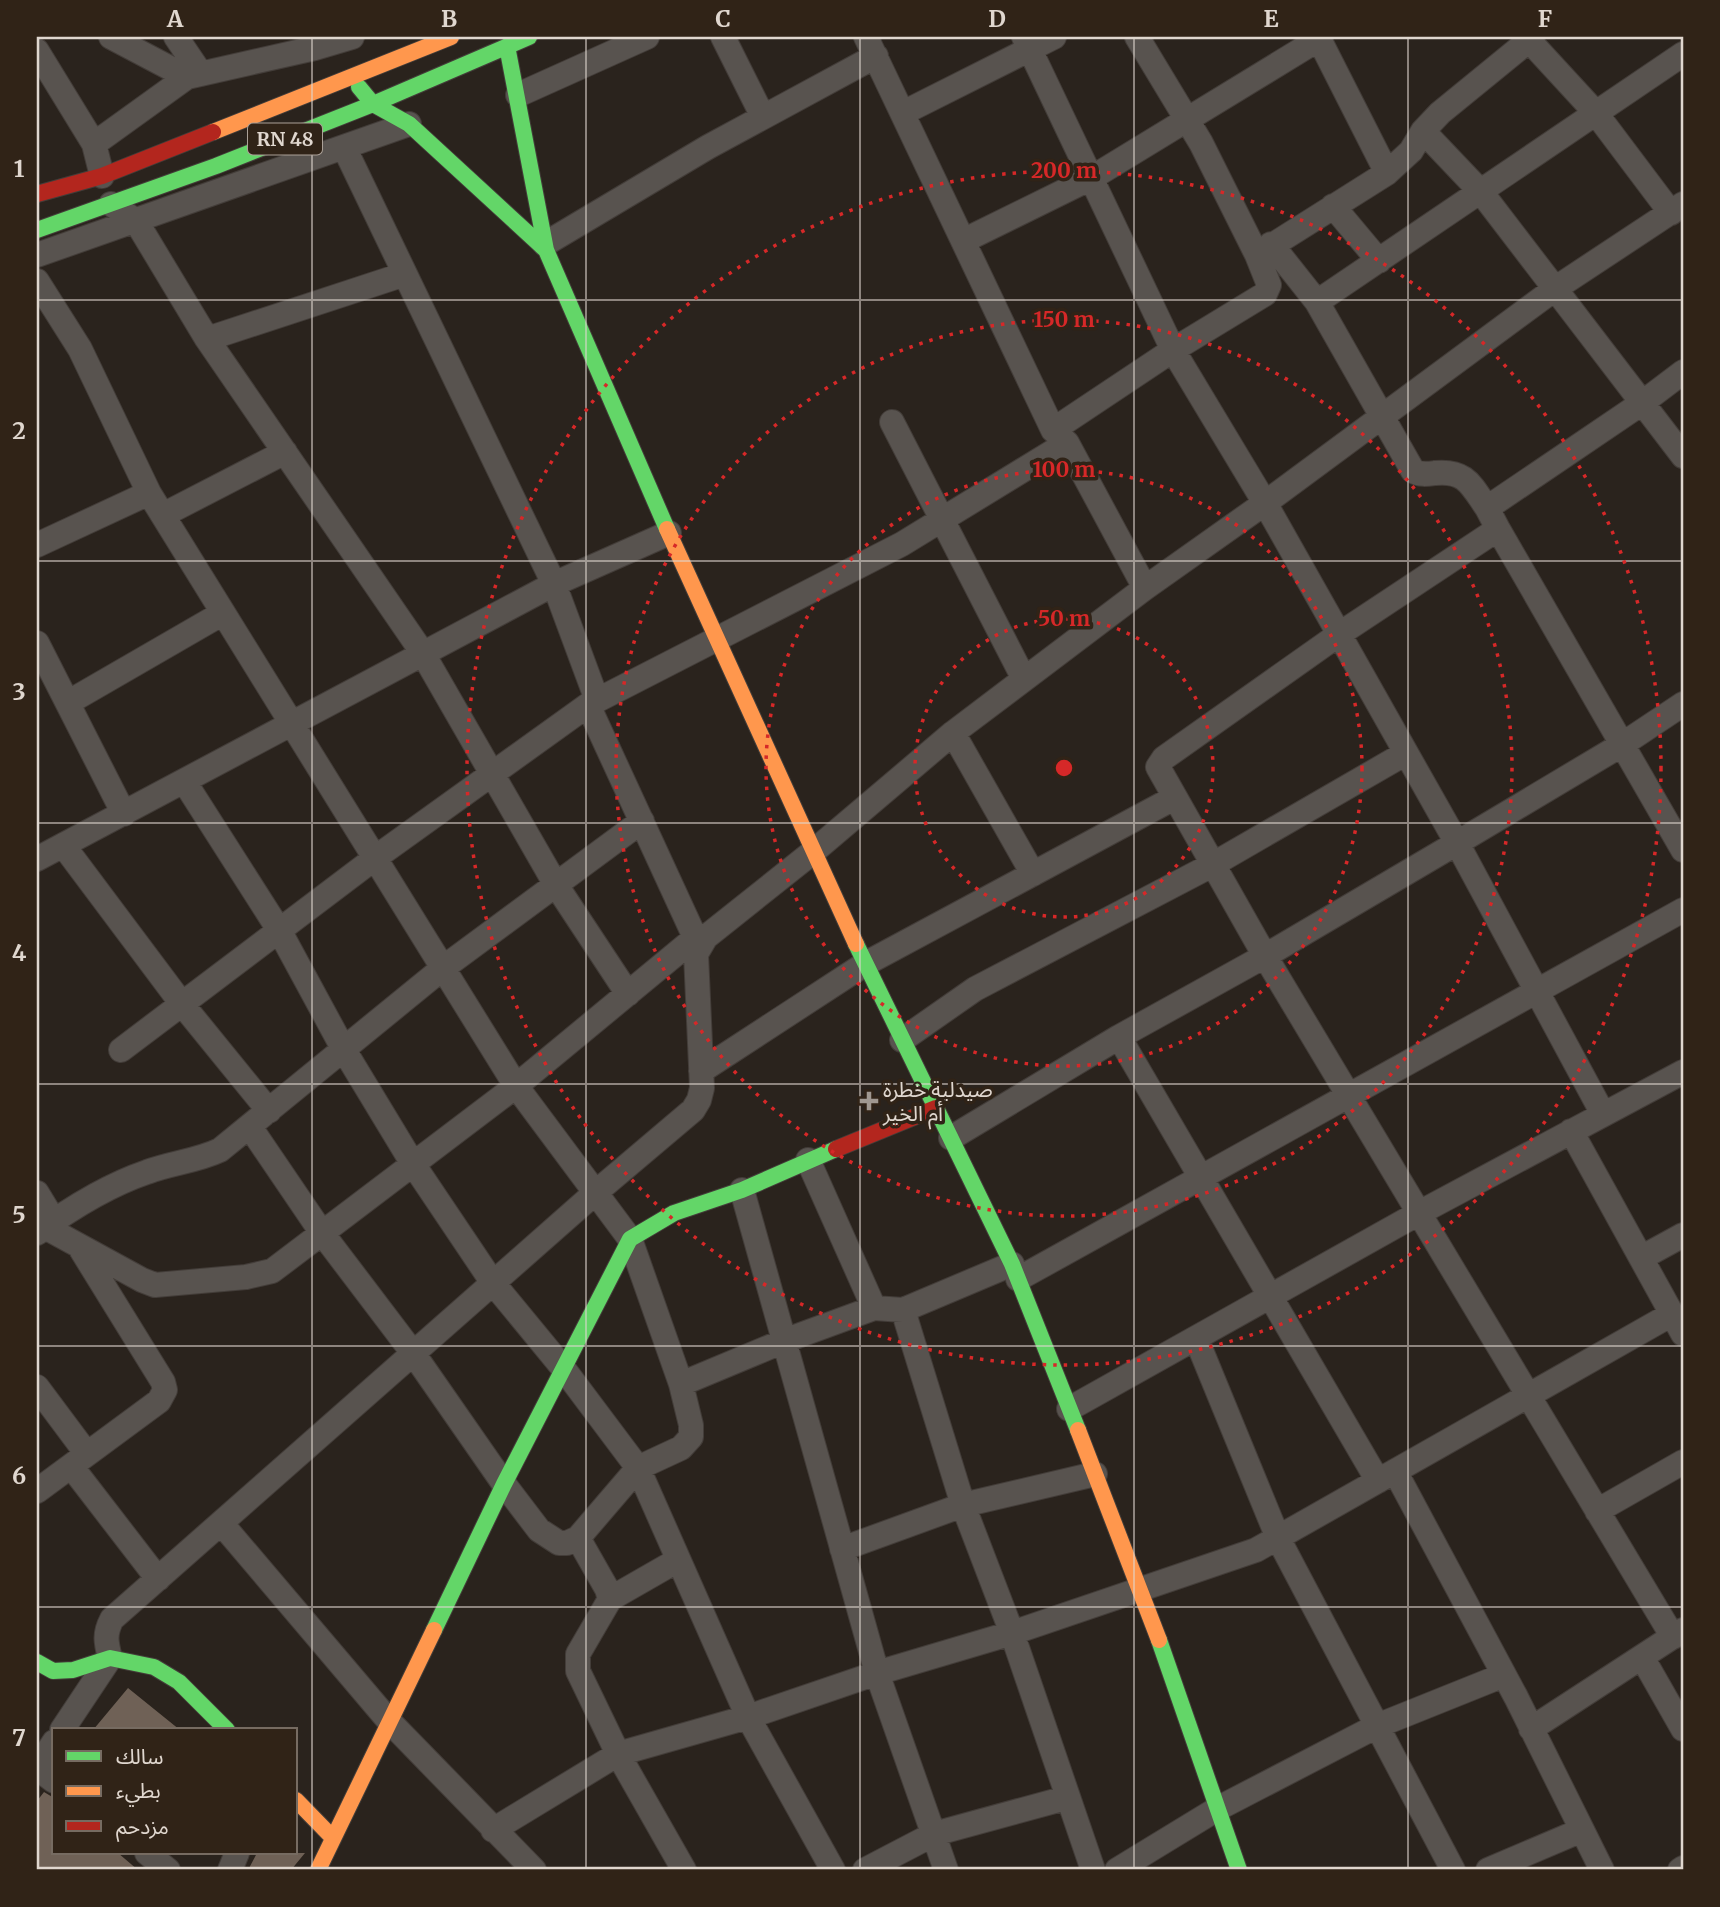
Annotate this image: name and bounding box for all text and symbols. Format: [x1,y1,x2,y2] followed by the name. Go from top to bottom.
[166,4,184,33] text: A
[441,4,457,33] text: B
[715,4,731,33] text: C
[988,4,1006,33] text: D
[1263,4,1279,33] text: E
[1538,4,1552,33] text: F
[248,124,322,154] road number: RN 48
[14,154,25,183] text: 1
[1031,157,1097,184] text: 200 m
[1033,306,1095,333] text: 150 m
[12,416,26,445] text: 2
[1033,456,1095,483] text: 100 m
[1038,605,1090,632] text: 50 m
[12,677,26,706] text: 3
[1052,756,1076,780] centre of rings
[12,938,27,967] text: 4
[882,1076,993,1130] place label: صيدلية خطرة أم الخير
[861,1093,877,1109] marker: صيدلية خطرة أم الخير
[12,1200,26,1229] text: 5
[12,1461,26,1490] text: 6
[12,1723,26,1752] text: 7
[52,1728,298,1854] legend
[116,1743,163,1770] text: سالك
[116,1777,161,1807] text: بطيء
[116,1813,169,1842] text: مزدحم

